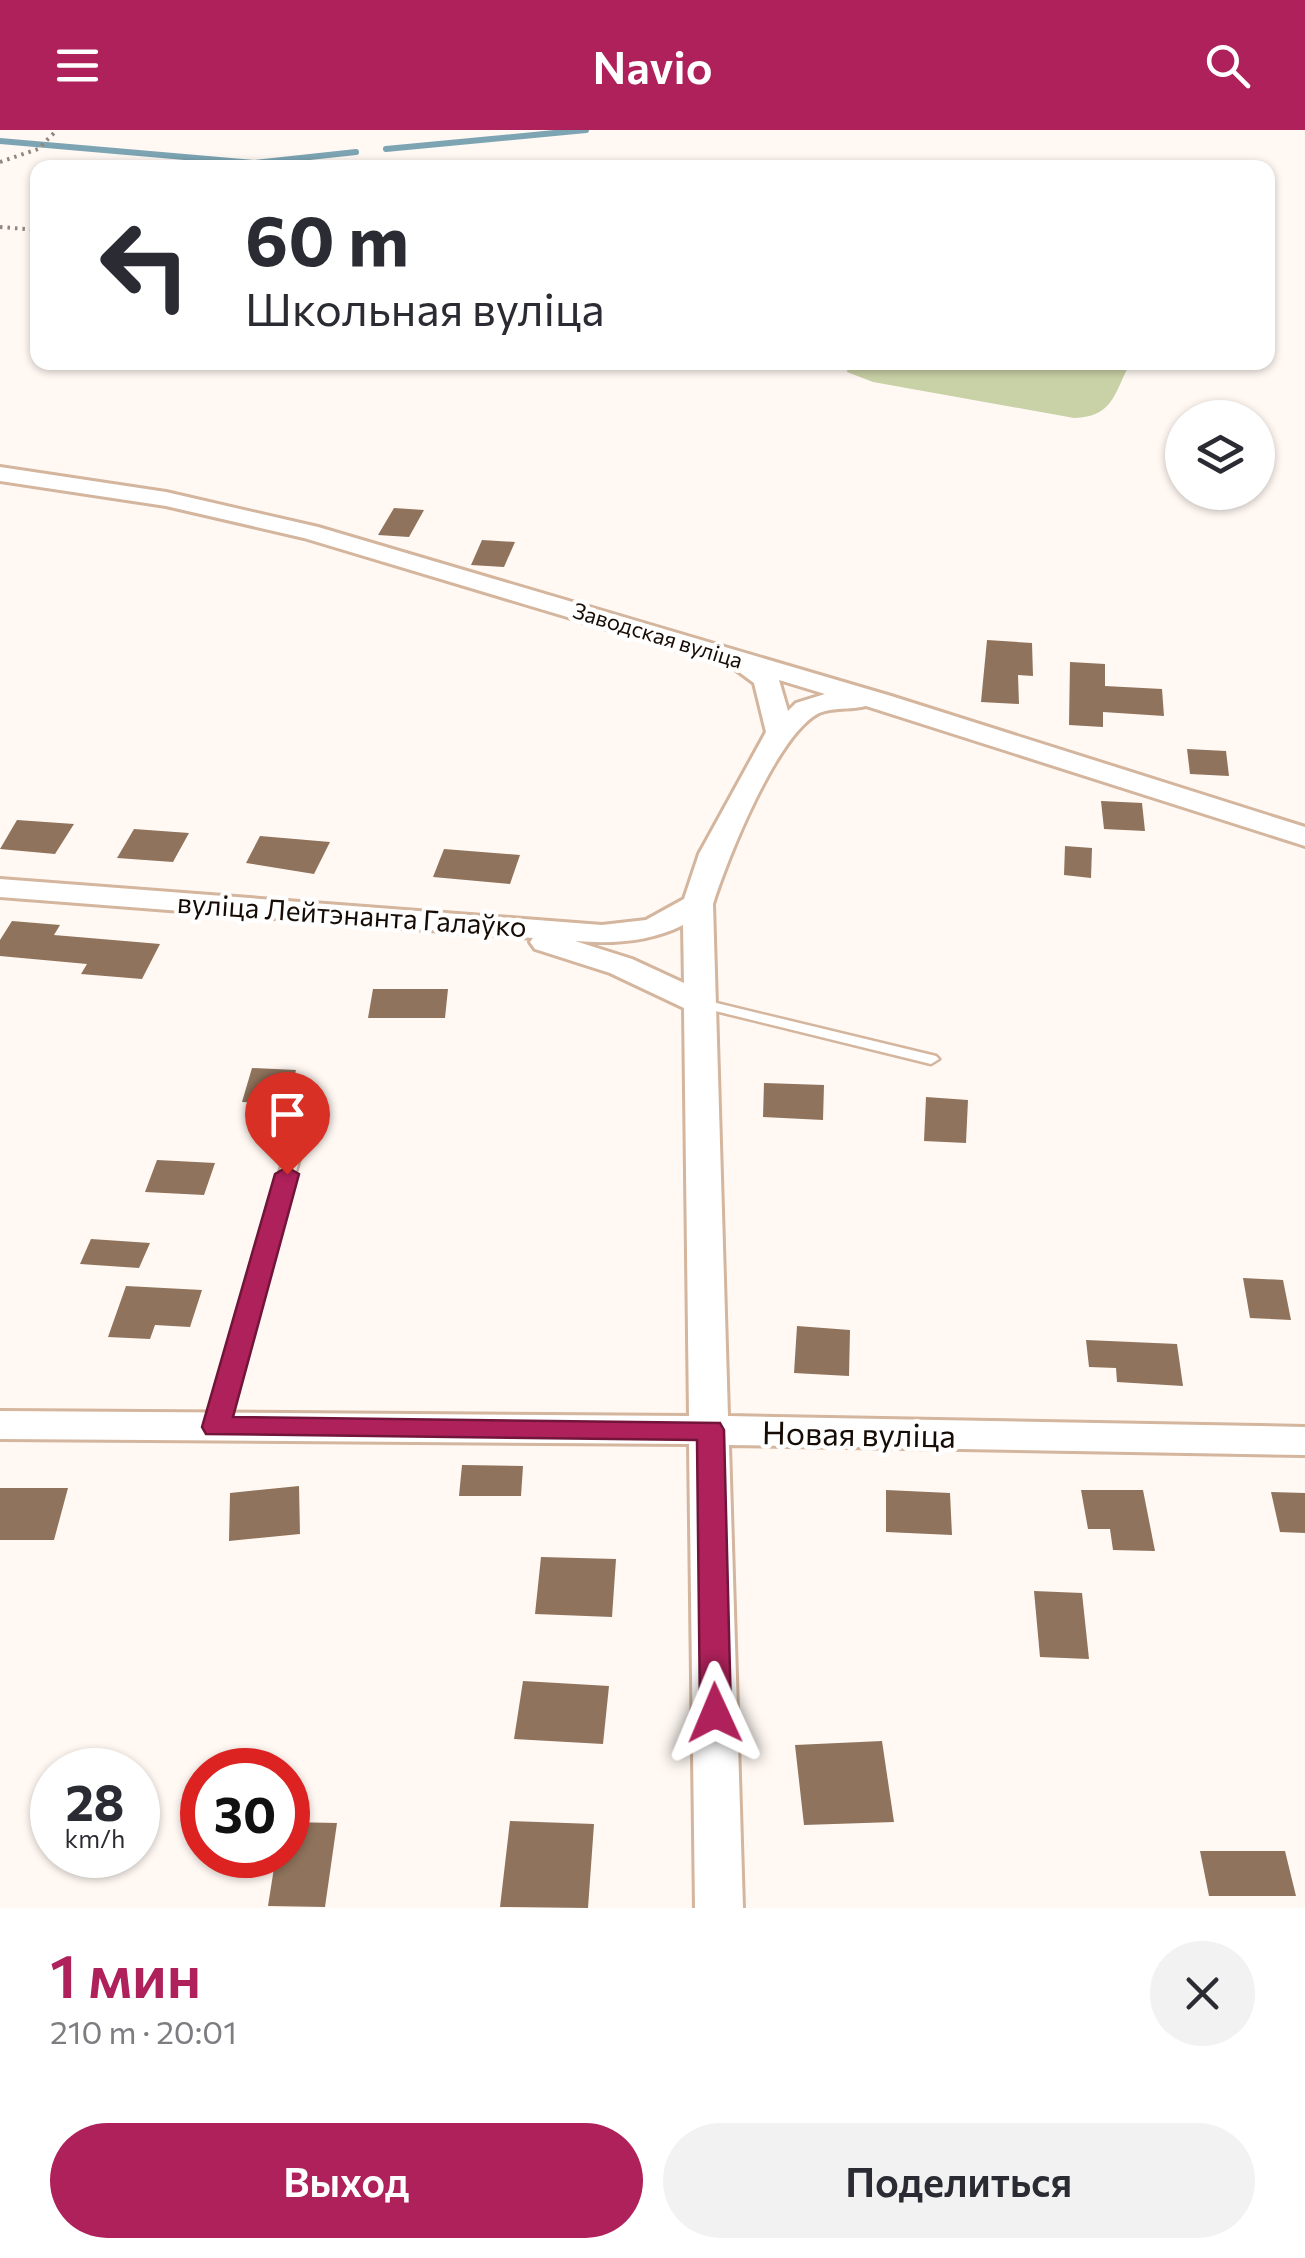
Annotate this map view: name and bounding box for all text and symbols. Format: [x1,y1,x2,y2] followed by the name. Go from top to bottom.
[50,38,105,93] icon: menu
[592,38,713,93] text: Navio
[1200,38,1255,93] icon: search
[245,195,409,280] text: 60 m
[80,200,210,330] icon: left
[245,280,605,335] text: Школьная вуліца
[1165,400,1275,510] map controls
[1165,400,1275,510] button: layers
[570,596,746,674] street label: Заводская вуліца
[176,885,528,943] street label: вуліца Лейтэнанта Галаўко
[245,1072,330,1175] pin
[260,1087,315,1142] icon: arrive
[762,1411,956,1455] street label: Новая вуліца
[663,1661,767,1765] position arrow
[180,1748,310,1878] speed limit sign: 30
[65,1770,125,1831] text: 28
[65,1823,125,1853] text: km/h
[50,1937,201,2010] text: 1 мин
[1150,1941,1255,2046] button: close
[50,2011,237,2051] text: 210 m · 20:01
[50,2123,643,2238] button: Выход
[663,2123,1255,2238] button: Поделиться

